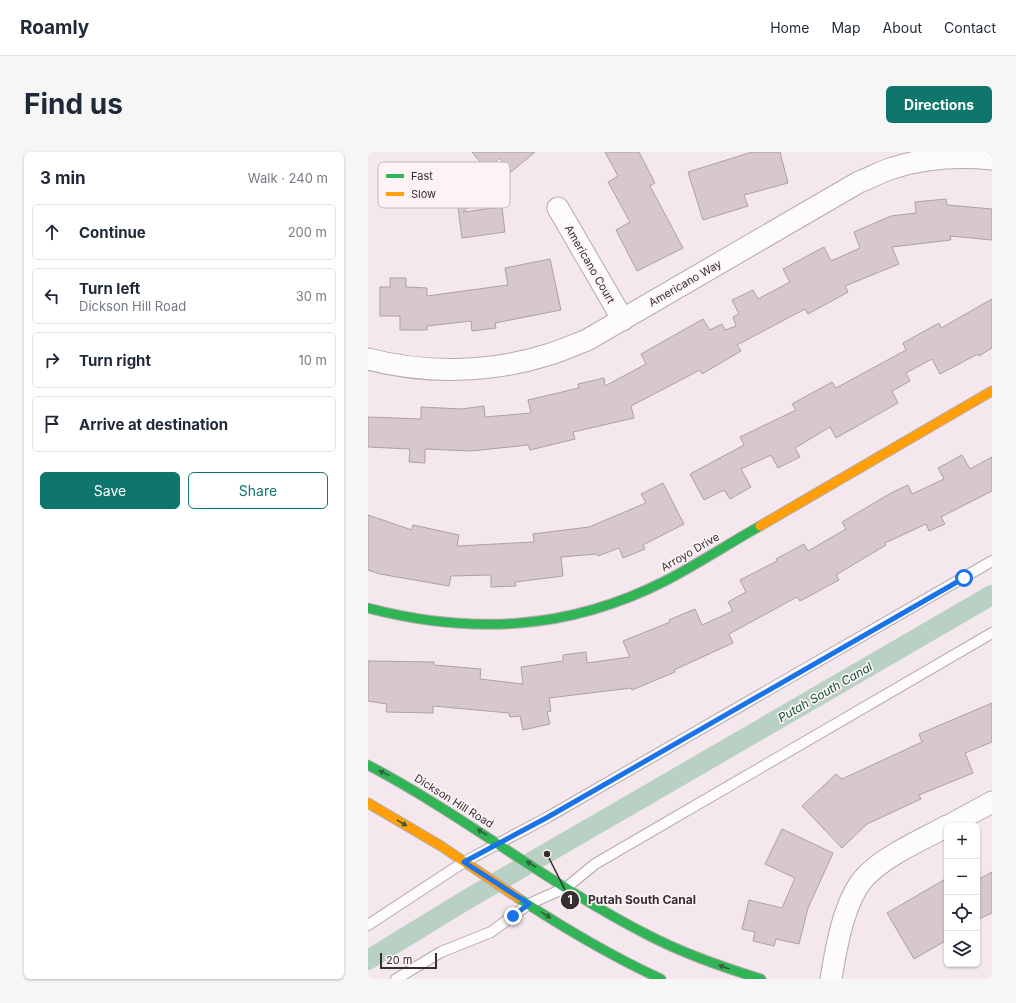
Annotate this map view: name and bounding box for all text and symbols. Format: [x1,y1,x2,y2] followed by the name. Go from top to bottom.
[20,16,89,39] text: Roamly
[770,19,809,36] text: Home
[831,19,861,36] text: Map
[883,19,922,36] text: About
[944,19,996,36] text: Contact
[886,86,992,123] button: Directions
[24,87,123,121] text: Find us
[378,162,510,208] legend
[40,168,86,188] text: 3 min
[411,169,433,183] text: Fast
[248,170,328,186] text: Walk · 240 m
[411,187,436,201] text: Slow
[41,221,63,243] icon: ahead
[562,222,618,306] street label: Americano Court
[79,223,146,242] text: Continue
[288,224,327,240] text: 200 m
[646,256,724,310] street label: Americano Way
[79,279,140,298] text: Turn left
[41,285,63,307] icon: left
[296,288,327,304] text: 30 m
[79,298,186,314] text: Dickson Hill Road
[41,349,63,371] icon: right
[79,351,151,370] text: Turn right
[298,352,327,368] text: 10 m
[41,413,63,435] icon: arrive
[79,415,228,434] text: Arrive at destination
[40,472,180,509] button: Save
[188,472,328,509] button: Share
[658,530,722,574] street label: Arroyo Drive
[955,569,973,587] route start
[775,659,875,725] water label: Putah South Canal
[378,770,389,776] one-way arrow
[412,771,496,831] street label: Dickson Hill Road
[396,819,408,826] one-way arrow
[944,823,980,967] map controls
[944,823,980,859] button: +
[476,828,487,836] one-way arrow
[944,859,980,895] button: −
[526,860,536,868] one-way arrow
[560,888,704,912] callout: Putah South Canal
[567,892,573,907] text: 1
[588,892,696,907] text: Putah South Canal
[944,895,980,931] button: locate
[504,907,522,925] route end
[541,911,551,919] one-way arrow
[944,931,980,967] button: layers
[380,951,437,970] scale bar
[386,953,412,967] text: 20 m
[717,964,729,970] one-way arrow

